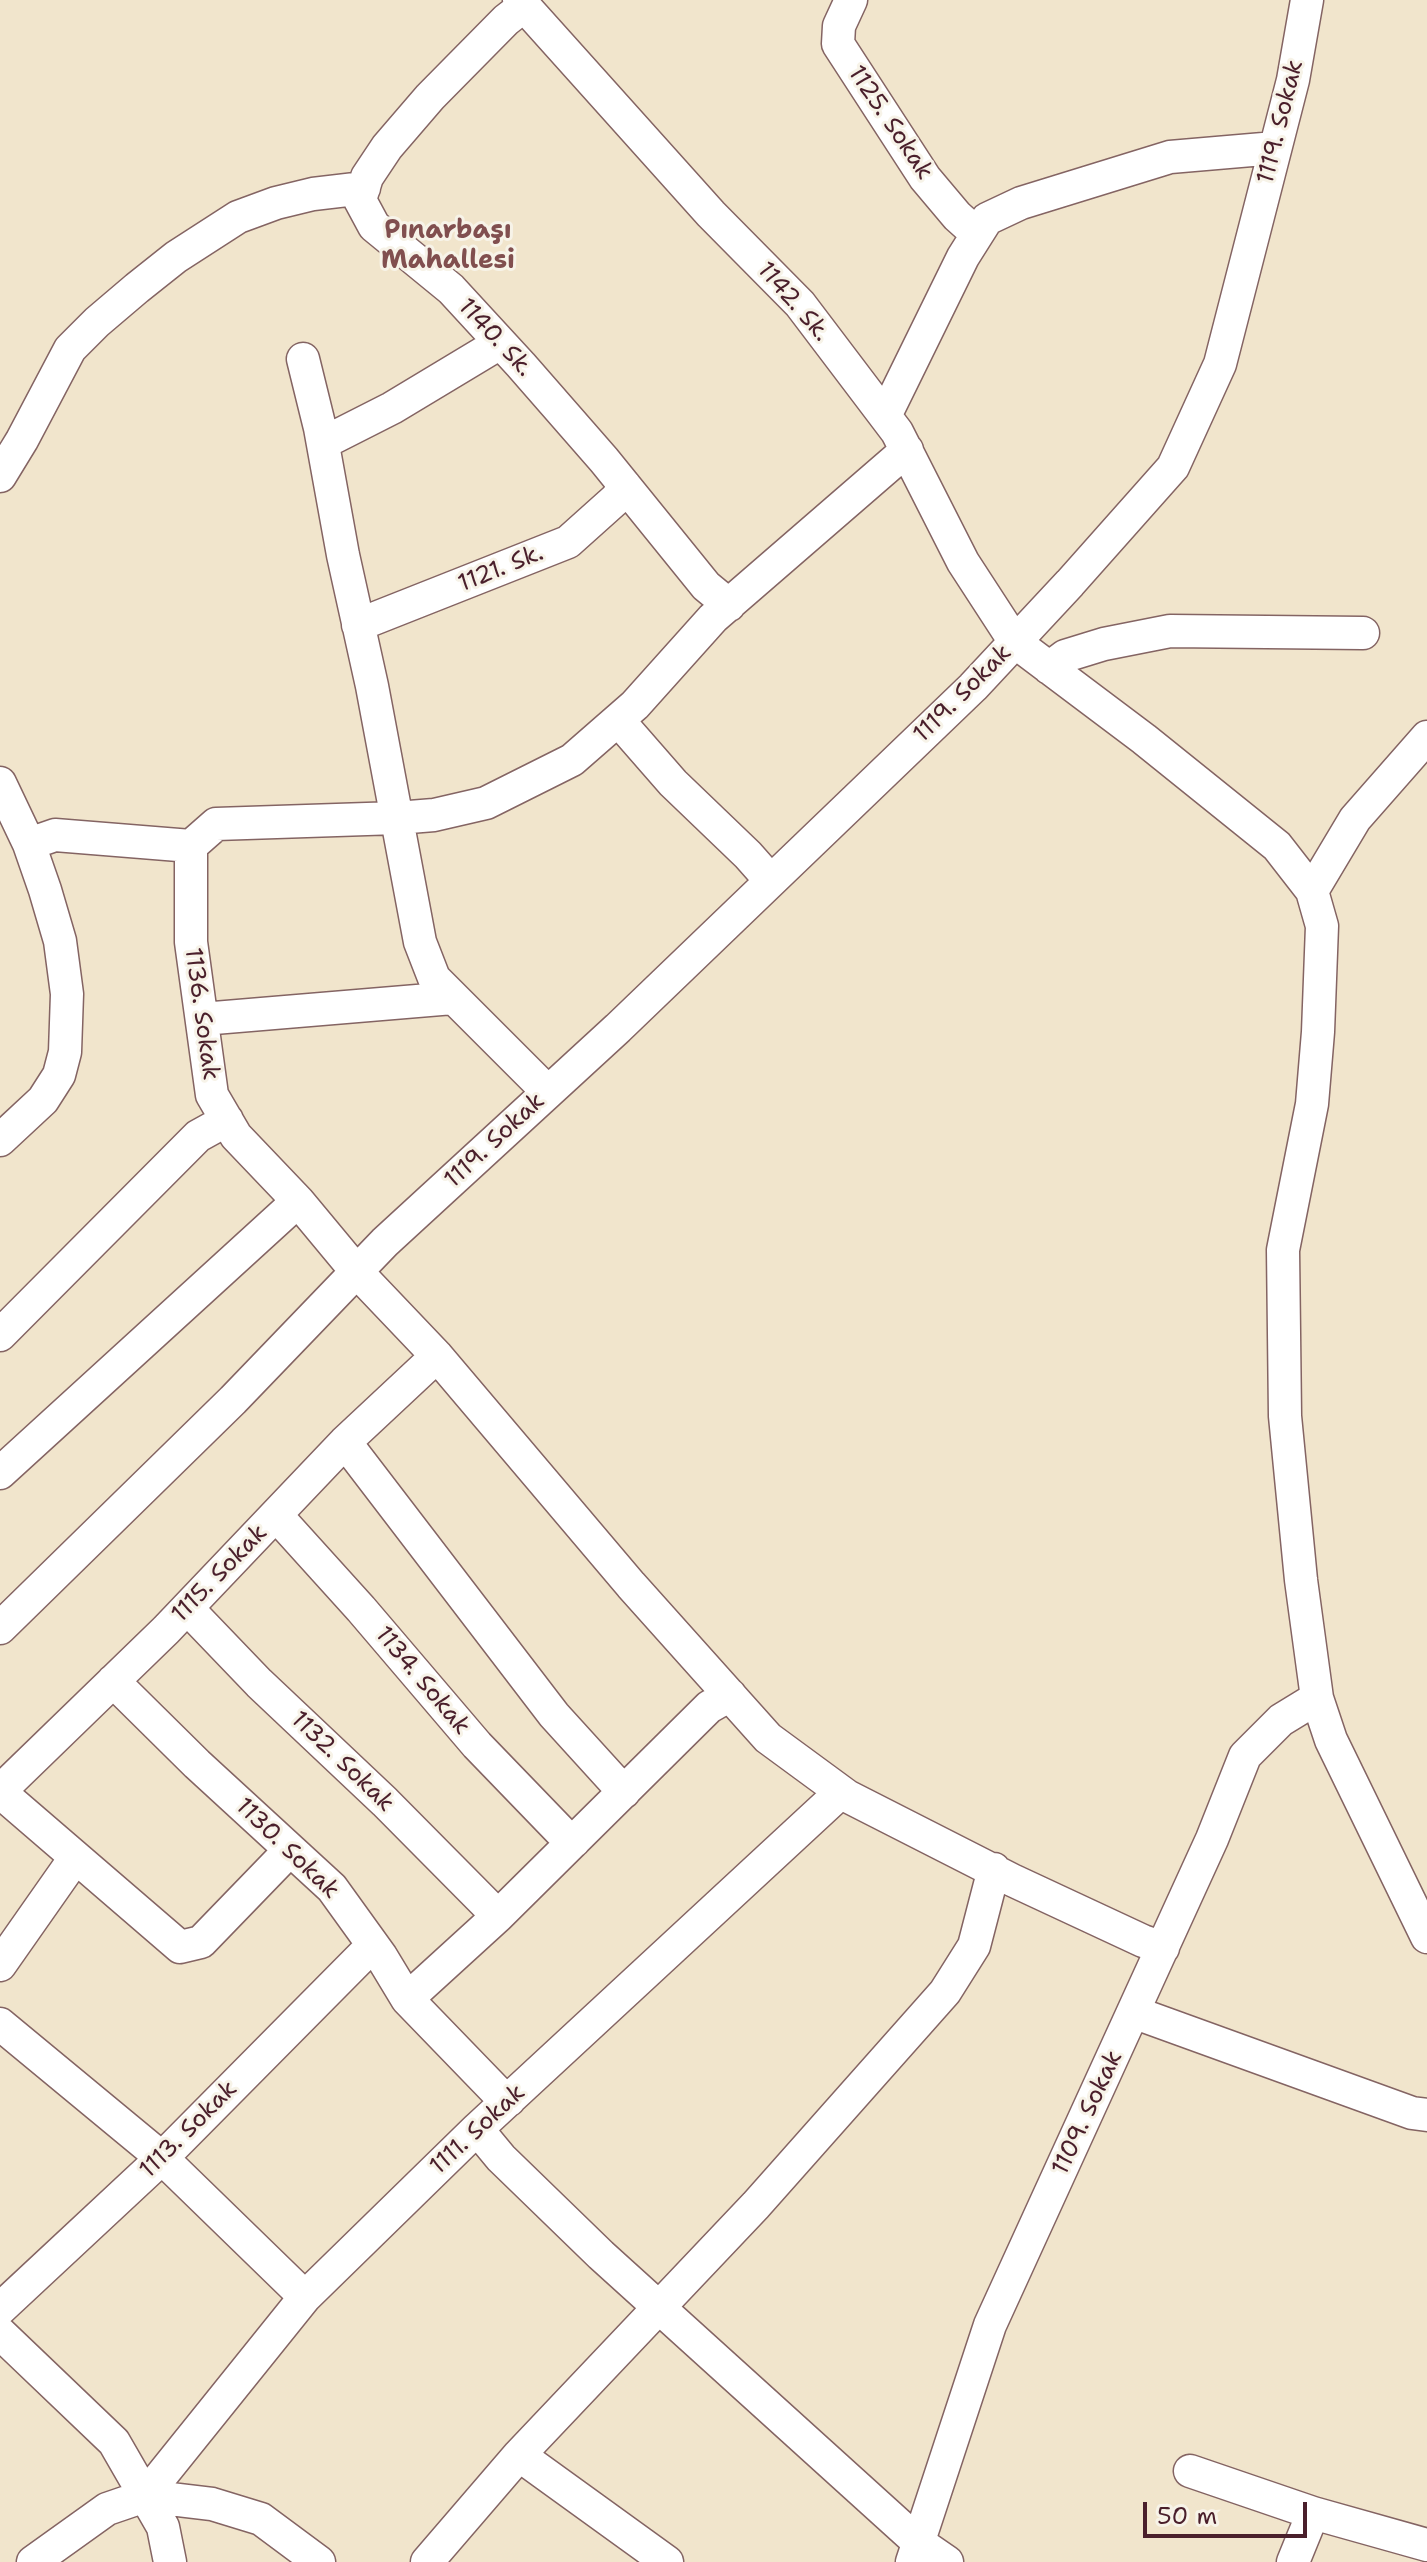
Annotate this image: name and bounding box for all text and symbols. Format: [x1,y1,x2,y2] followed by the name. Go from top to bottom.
[1252,57,1310,187] street label: 1119. Sokak
[841,60,939,186] street label: 1125. Sokak
[381,215,515,276] district label: Pınarbaşı Mahallesi
[751,256,835,348] street label: 1142. Sk.
[452,293,538,383] street label: 1140. Sk.
[454,539,548,599] street label: 1121. Sk.
[908,639,1018,749] street label: 1119. Sokak
[177,946,225,1082] street label: 1136. Sokak
[439,1087,551,1195] street label: 1119. Sokak
[166,1519,274,1629] street label: 1115. Sokak
[368,1621,476,1741] street label: 1134. Sokak
[284,1706,400,1818] street label: 1132. Sokak
[229,1792,345,1906] street label: 1130. Sokak
[1047,2046,1129,2180] street label: 1109. Sokak
[134,2075,244,2185] street label: 1113. Sokak
[424,2079,532,2181] street label: 1111. Sokak
[1147,2486,1311,2536] scale bar
[1157,2500,1217,2532] text: 50 m

